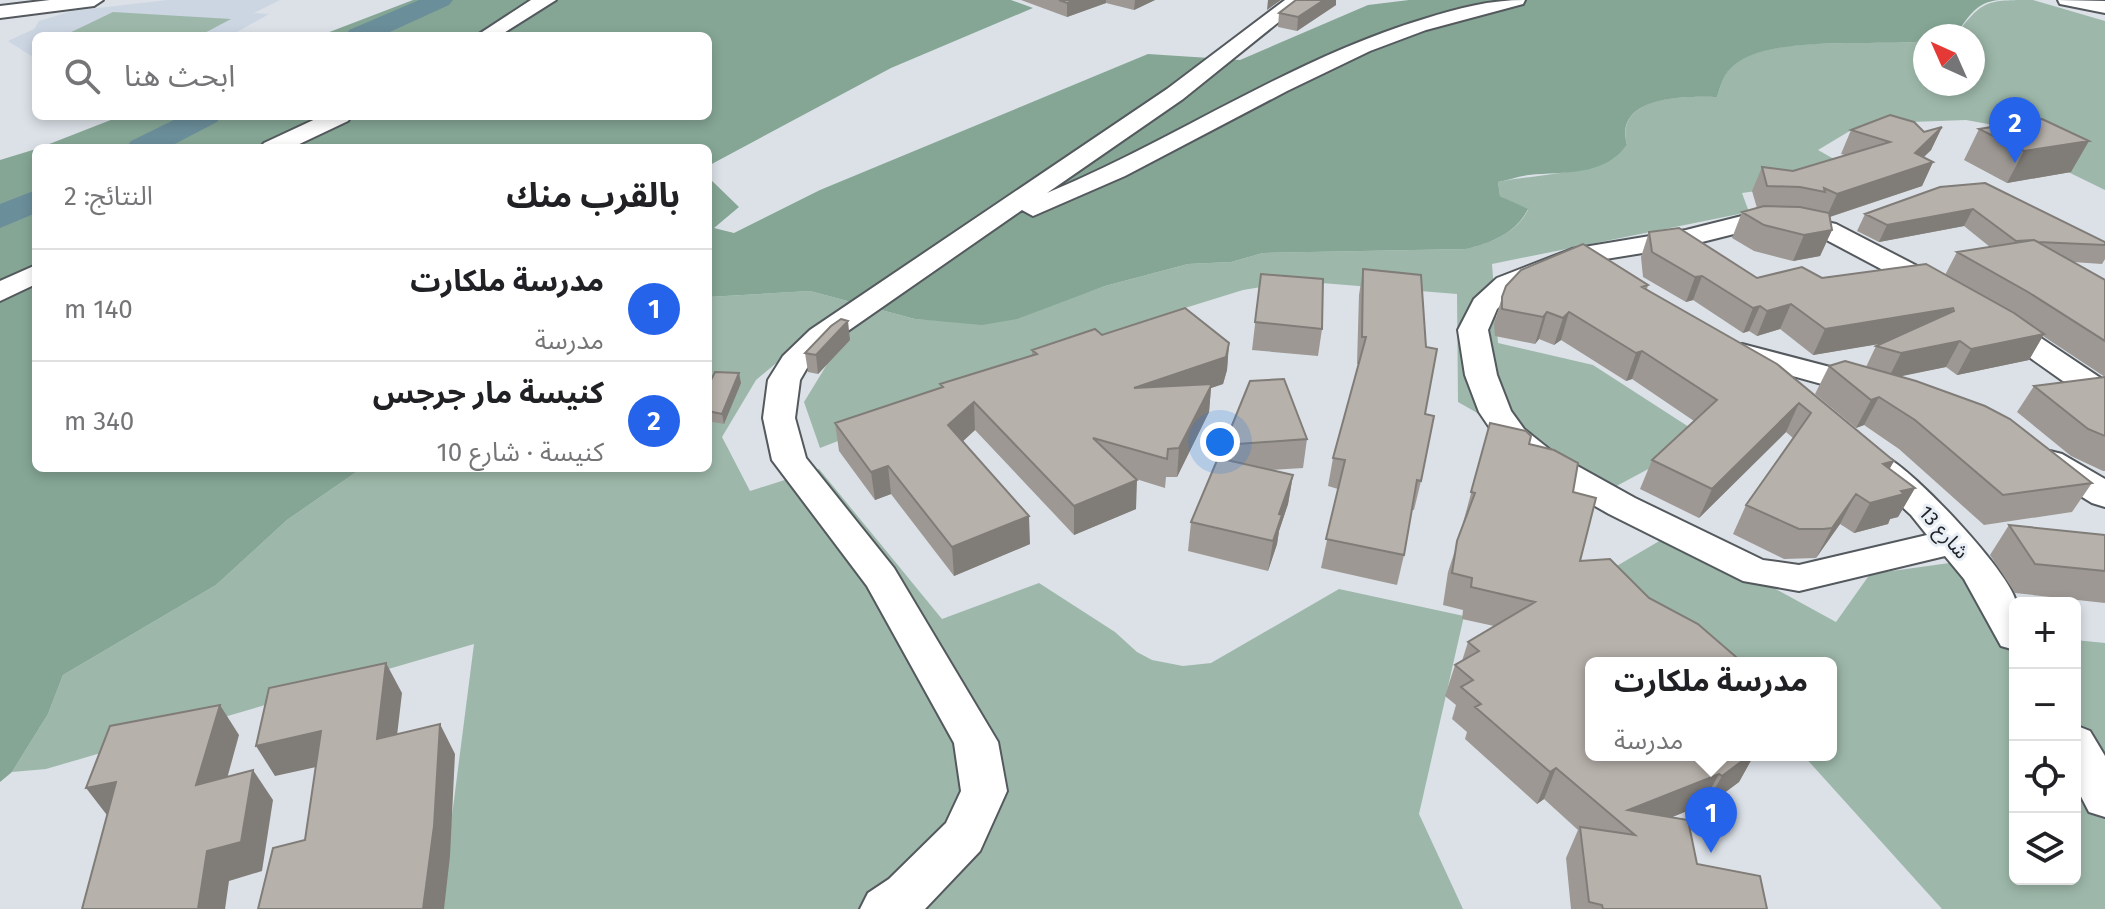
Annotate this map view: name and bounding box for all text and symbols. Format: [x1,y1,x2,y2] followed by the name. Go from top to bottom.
[1913,24,1985,96] north arrow
[32,32,712,120] search box
[60,54,104,98] icon: search
[124,58,235,94] text: ابحث هنا
[1989,97,2041,163] pin: 2
[506,175,680,216] text: بالقرب منك
[64,181,153,212] text: النتائج: 2
[410,263,604,299] text: مدرسة ملكارت
[64,294,133,325] text: 140 m
[648,294,660,325] text: 1
[535,325,604,356] text: مدرسة
[373,375,604,411] text: كنيسة مار جرجس
[64,406,134,437] text: 340 m
[647,406,661,437] text: 2
[1200,422,1240,462] your location
[437,437,604,468] text: كنيسة · شارع 10
[1912,501,1974,565] street label: شارع 13
[2009,597,2081,885] map controls
[2009,597,2081,669] button: +
[1585,657,1837,761] popup
[1614,663,1808,699] text: مدرسة ملكارت
[2009,669,2081,741] button: −
[1614,725,1683,756] text: مدرسة
[2009,741,2081,813] button: locate
[1685,787,1737,853] pin: 1
[2009,813,2081,885] button: layers

